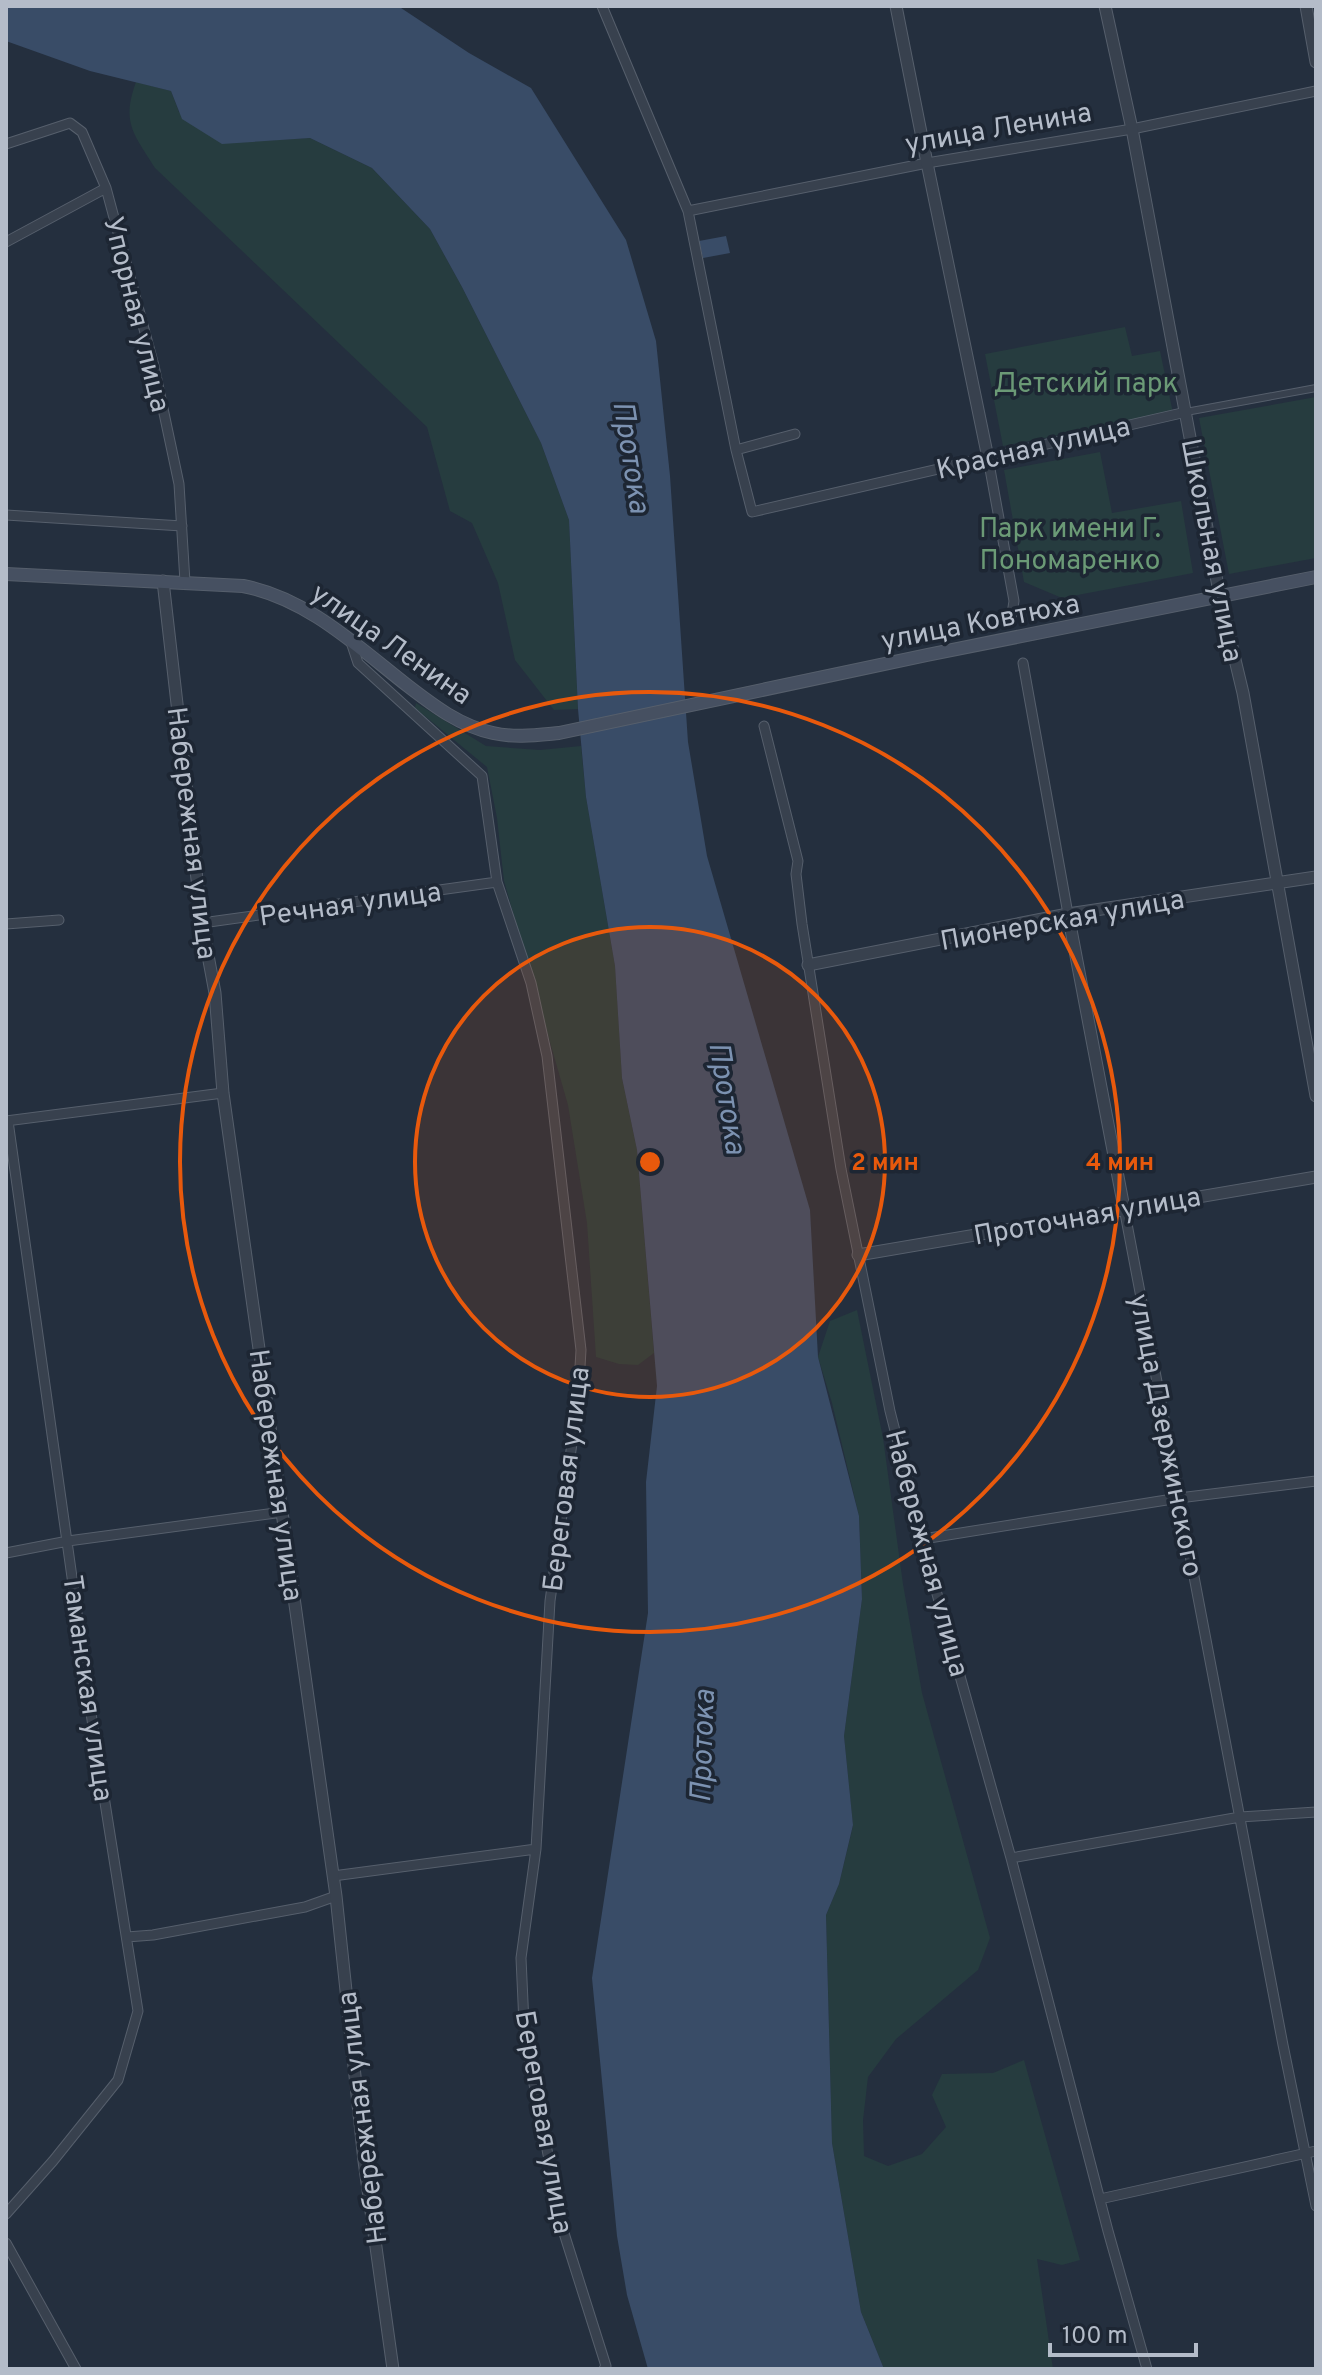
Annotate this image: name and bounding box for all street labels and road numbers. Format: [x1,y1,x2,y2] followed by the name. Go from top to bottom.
[902,96,1095,164] street label: улица Ленина
[93,213,177,416] street label: Упорная улица
[933,410,1134,490] street label: Красная улица
[1171,436,1249,666] street label: Школьная улица
[303,577,478,714] street label: улица Ленина
[878,587,1083,661] street label: улица Ковтюха
[157,705,223,962] street label: Набережная улица
[257,875,444,937] street label: Речная улица
[938,883,1187,961] street label: Пионерская улица
[971,1180,1204,1256] street label: Проточная улица
[1119,1291,1209,1580] street label: улица Дзержинского
[239,1347,310,1604] street label: Набережная улица
[536,1365,600,1594] street label: Береговая улица
[875,1426,975,1681] street label: Набережная улица
[52,1573,120,1804] street label: Таманская улица
[331,1989,397,2246] street label: Набережная улица
[505,2008,579,2237] street label: Береговая улица

